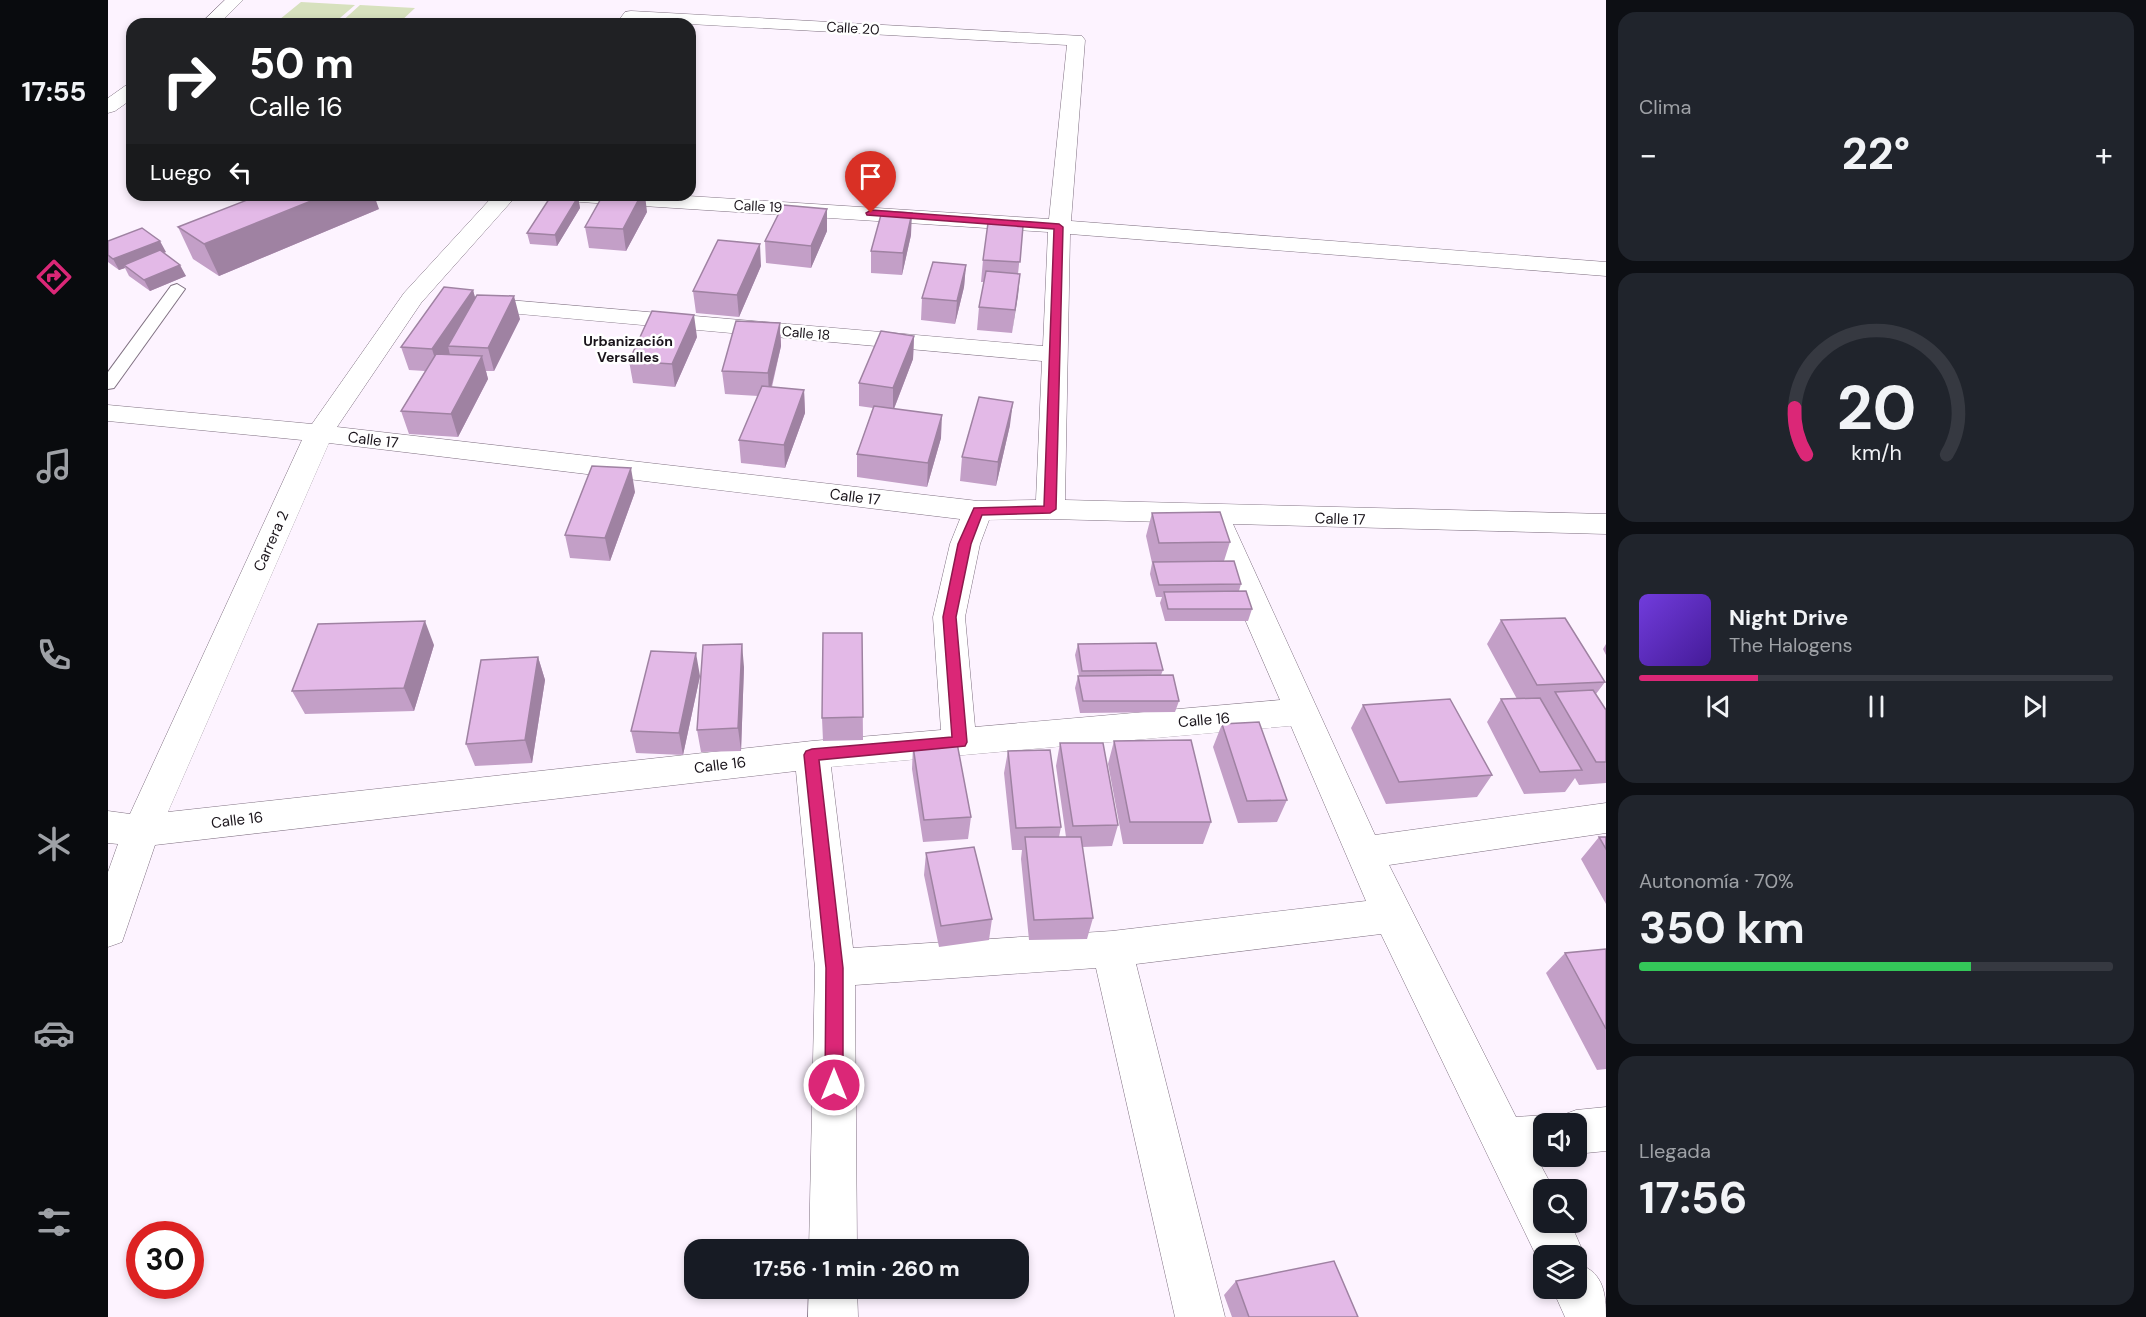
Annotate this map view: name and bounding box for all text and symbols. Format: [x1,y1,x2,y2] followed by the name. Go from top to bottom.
[826,18,880,38] street label: Calle 20
[249,36,354,91] text: 50 m
[150,42,228,120] icon: right
[22,74,86,109] text: 17:55
[249,89,343,124] text: Calle 16
[1639,94,1691,120] text: Clima
[1842,124,1910,183] text: 22°
[1639,133,1657,176] text: −
[2095,133,2113,176] text: +
[845,151,896,213] pin
[224,156,257,189] icon: left
[150,158,212,187] text: Luego
[854,160,887,193] icon: arrive
[733,196,783,216] street label: Calle 19
[33,256,75,298] icon: directions
[781,322,831,344] street label: Calle 18
[583,332,673,366] district label: Urbanización Versalles
[1836,367,1916,448] text: 20
[347,427,399,453] street label: Calle 17
[1851,439,1901,467] text: km/h
[33,445,75,487] icon: music
[829,484,881,510] street label: Calle 17
[249,507,293,575] street label: Carrera 2
[1314,508,1366,530] street label: Calle 17
[1729,603,1848,632] text: Night Drive
[1729,632,1852,658] text: The Halogens
[33,634,75,676] icon: phone
[1702,690,1735,723] icon: previous
[1860,690,1893,723] icon: pause
[2018,690,2051,723] icon: next
[1177,708,1231,732] street label: Calle 16
[693,752,747,778] street label: Calle 16
[210,807,264,833] street label: Calle 16
[33,823,75,865] icon: climate
[1639,868,1794,894] text: Autonomía · 70%
[1639,898,1805,957] text: 350 km
[33,1012,75,1054] icon: car
[802,1053,866,1117] position arrow
[1533,1113,1587,1299] map controls
[1533,1113,1587,1167] button: sound
[1639,1138,1711,1164] text: Llegada
[1639,1168,1748,1227] text: 17:56
[1533,1179,1587,1233] button: search
[33,1201,75,1243] icon: filters
[126,1221,204,1299] speed limit sign: 30
[1533,1245,1587,1299] button: layers
[753,1254,960,1283] text: 17:56 · 1 min · 260 m

